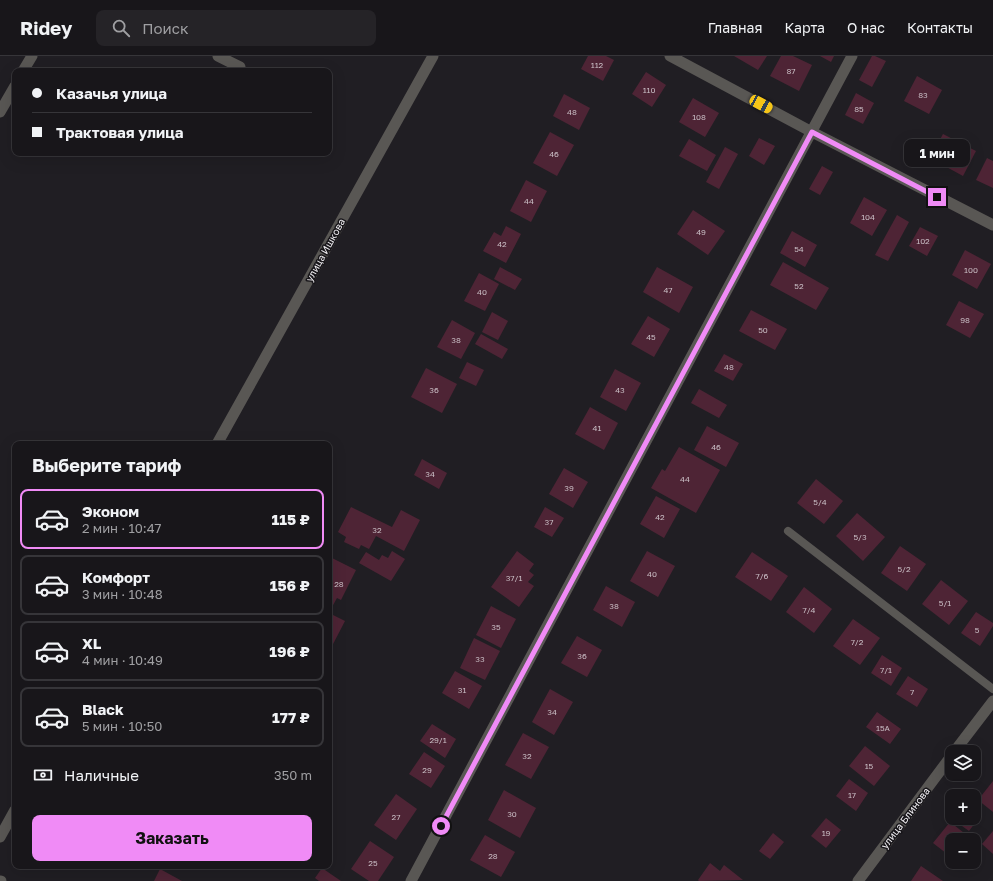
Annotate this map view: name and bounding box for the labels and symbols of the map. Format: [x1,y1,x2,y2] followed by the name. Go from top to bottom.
[591,60,604,70] house number: 112
[786,66,796,76] house number: 87
[643,85,655,95] house number: 110
[918,90,928,100] house number: 83
[748,93,774,115] car
[854,104,864,114] house number: 85
[567,107,577,117] house number: 48
[692,112,706,122] house number: 108
[904,139,970,167] callout: 1 мин
[549,149,559,159] house number: 46
[928,188,946,206] route end
[524,196,534,206] house number: 44
[861,212,875,222] house number: 104
[303,216,347,284] street label: улица Ишкова
[696,227,706,237] house number: 49
[916,236,930,246] house number: 102
[497,239,507,249] house number: 42
[794,244,804,254] house number: 54
[964,265,978,275] house number: 100
[794,281,804,291] house number: 52
[663,285,673,295] house number: 47
[477,287,487,297] house number: 40
[960,315,970,325] house number: 98
[758,325,768,335] house number: 50
[646,332,656,342] house number: 45
[451,335,461,345] house number: 38
[724,362,734,372] house number: 48
[429,385,439,395] house number: 36
[615,385,625,395] house number: 43
[593,423,601,433] house number: 41
[711,442,721,452] house number: 46
[425,469,435,479] house number: 34
[680,474,690,484] house number: 44
[564,483,574,493] house number: 39
[813,497,827,507] house number: 5/4
[655,512,665,522] house number: 42
[545,517,553,527] house number: 37
[372,525,382,535] house number: 32
[853,532,867,542] house number: 5/3
[897,564,911,574] house number: 5/2
[647,569,657,579] house number: 40
[756,571,769,581] house number: 7/6
[506,573,522,583] house number: 37/1
[334,579,344,589] house number: 28
[939,598,951,608] house number: 5/1
[609,601,619,611] house number: 38
[803,605,816,615] house number: 7/4
[491,622,501,632] house number: 35
[975,625,980,635] house number: 5
[851,637,864,647] house number: 7/2
[577,651,587,661] house number: 36
[475,654,485,664] house number: 33
[880,665,892,675] house number: 7/1
[458,685,466,695] house number: 31
[910,687,914,697] house number: 7
[547,707,557,717] house number: 34
[876,723,891,733] house number: 15А
[429,735,447,745] house number: 29/1
[522,751,532,761] house number: 32
[865,761,874,771] house number: 15
[422,765,432,775] house number: 29
[878,785,932,851] street label: улица Блинова
[848,790,856,800] house number: 17
[507,809,517,819] house number: 30
[392,812,400,822] house number: 27
[432,817,450,835] route start
[822,828,831,838] house number: 19
[488,851,498,861] house number: 28
[368,858,378,868] house number: 25

